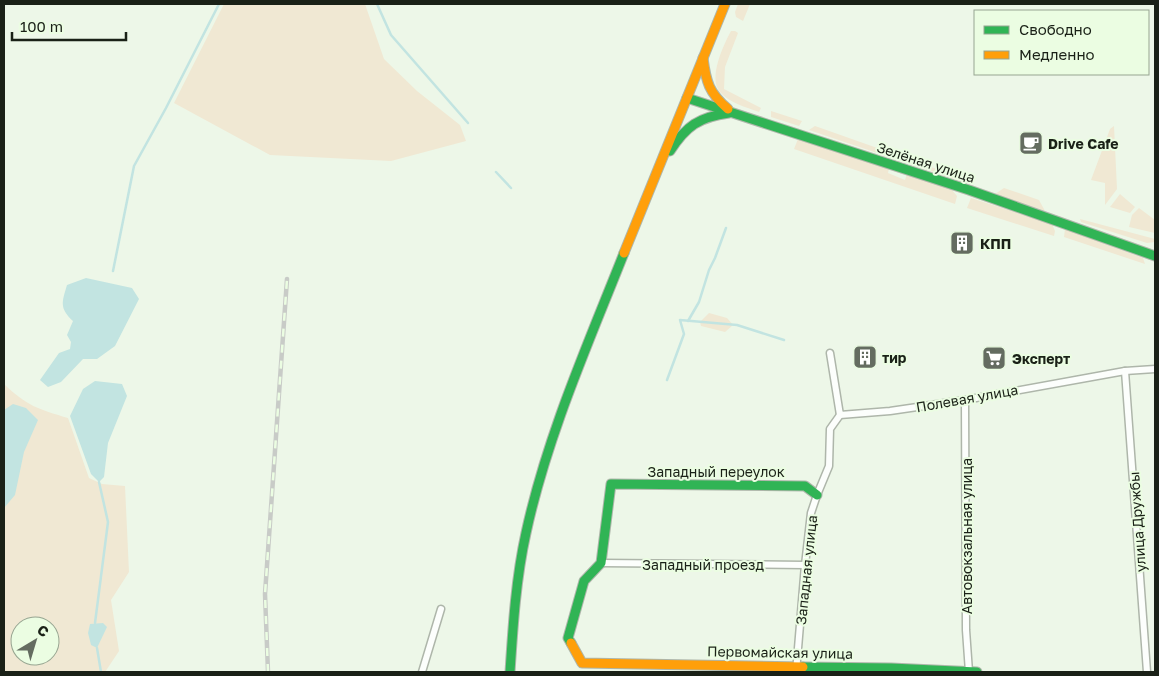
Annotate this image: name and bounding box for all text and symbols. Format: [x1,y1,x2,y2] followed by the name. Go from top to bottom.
[12,10,126,42] scale bar
[974,10,1149,75] legend
[20,17,63,35] text: 100 m
[1019,20,1092,38] text: Свободно
[1019,45,1095,63] text: Медленно
[1018,130,1044,156] cafe icon: Drive Cafe
[1048,135,1119,152] place label: Drive Cafe
[875,138,977,186] street label: Зелёная улица
[949,230,975,256] building icon: КПП
[980,235,1011,252] place label: КПП
[852,344,878,370] building icon: тир
[981,345,1007,371] supermarket icon: Эксперт
[882,349,907,366] place label: тир
[1012,350,1070,367] place label: Эксперт
[915,381,1019,415] street label: Полевая улица
[958,458,975,614] street label: Автовокзальная улица
[647,463,785,480] street label: Западный переулок
[1125,471,1149,573] street label: улица Дружбы
[792,514,820,626] street label: Западная улица
[642,556,764,573] street label: Западный проезд
[10,616,60,666] north arrow
[34,621,53,640] text: С
[707,642,853,662] street label: Первомайская улица

